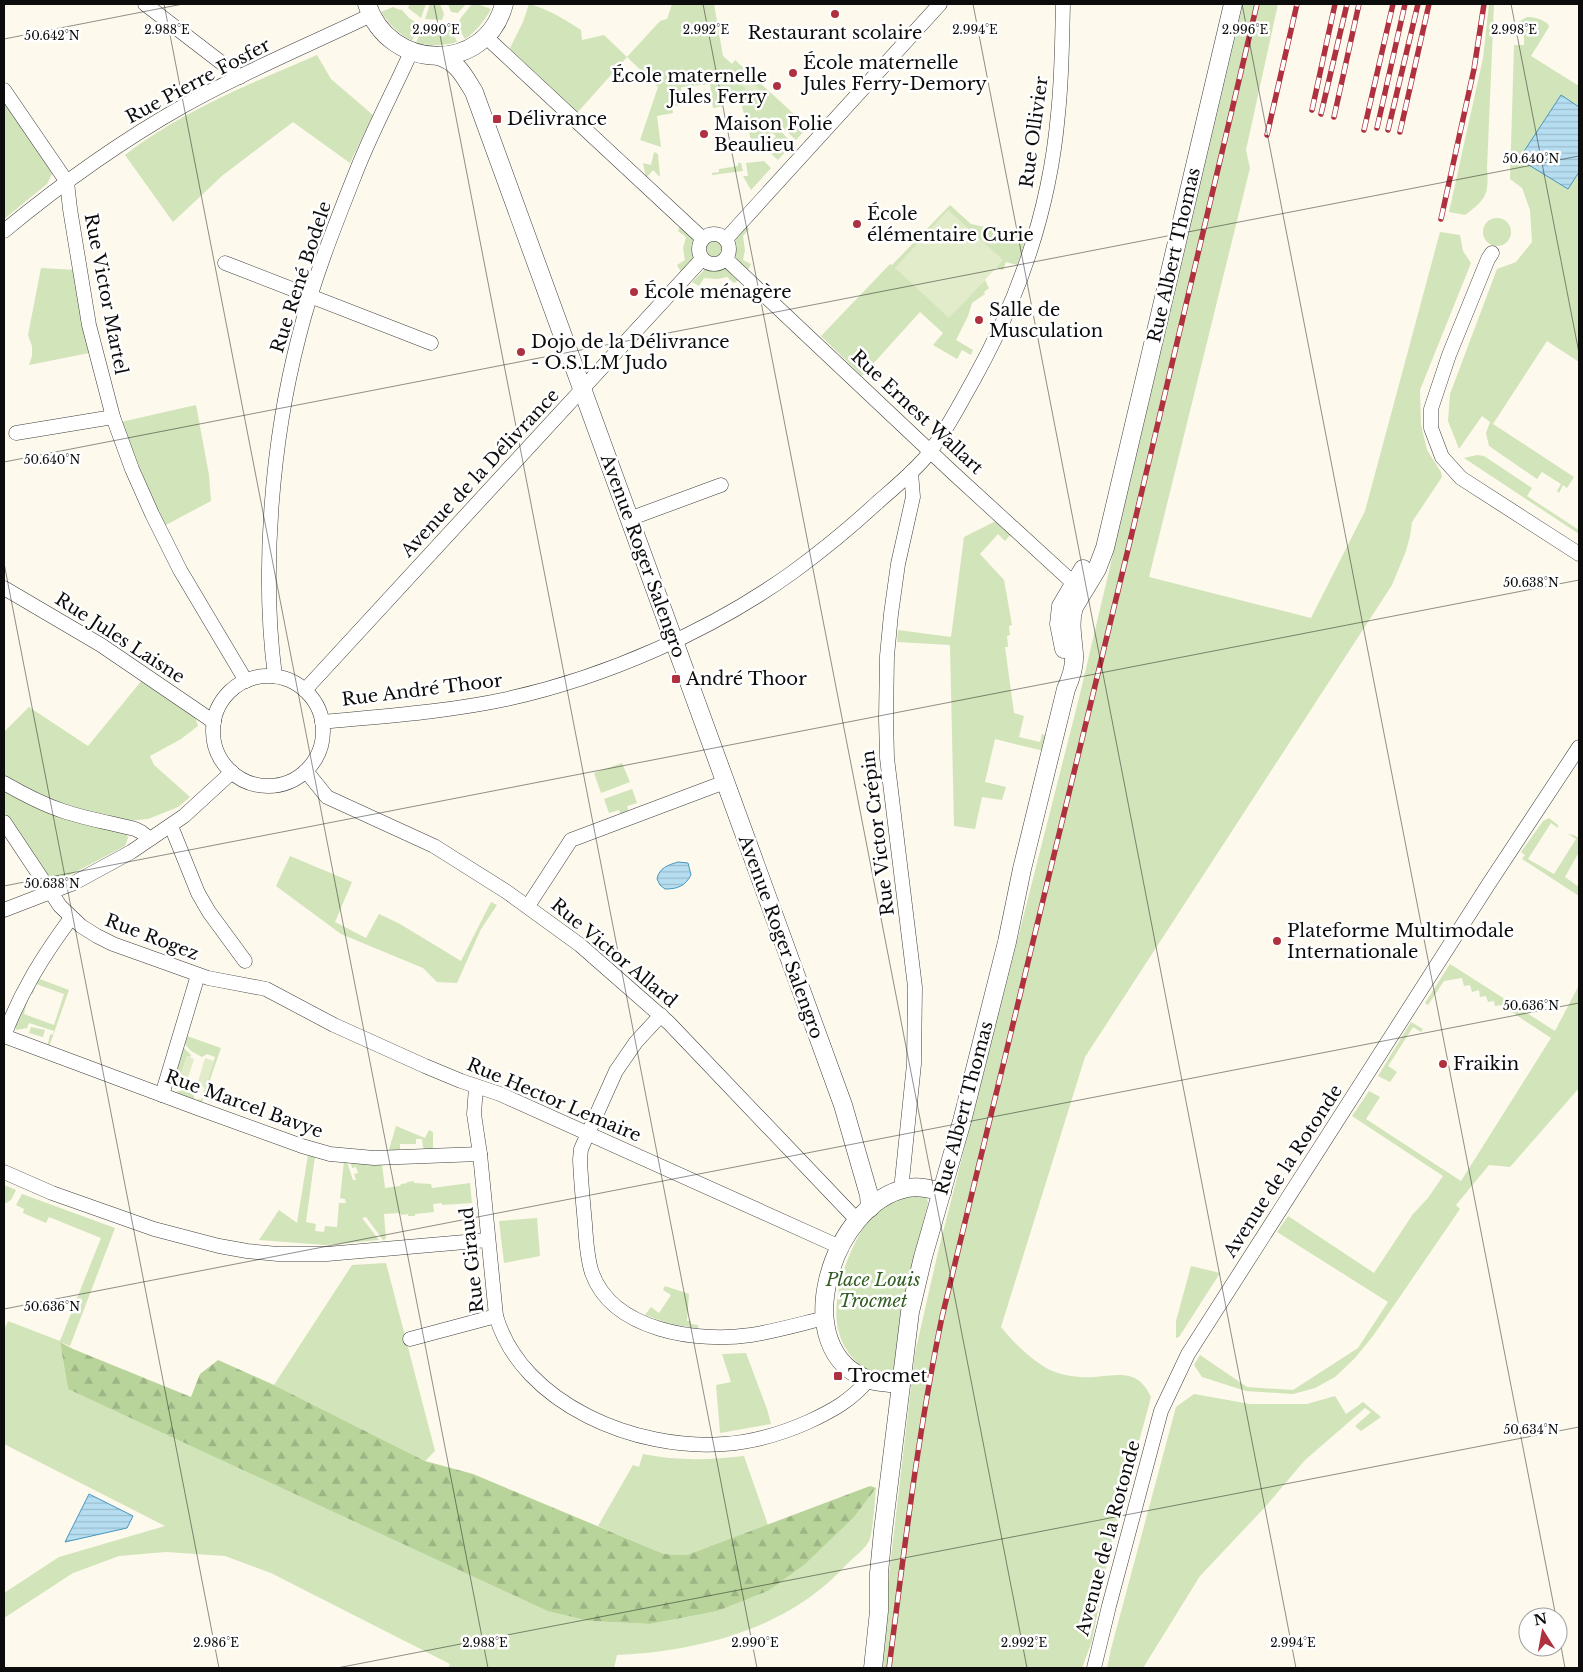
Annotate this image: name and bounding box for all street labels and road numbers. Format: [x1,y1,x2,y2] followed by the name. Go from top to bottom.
[122,33,274,128] street label: Rue Pierre Fosfer
[1015,74,1053,189] street label: Rue Ollivier
[1143,165,1205,345] street label: Rue Albert Thomas
[266,198,336,356] street label: Rue René Bodele
[80,212,132,377] street label: Rue Victor Martel
[847,345,988,479] street label: Rue Ernest Wallart
[396,384,564,562] street label: Avenue de la Délivrance
[596,450,690,661] street label: Avenue Roger Salengro
[51,588,189,688] street label: Rue Jules Laisne
[340,669,504,711] street label: Rue André Thoor
[857,749,899,917] street label: Rue Victor Crépin
[734,831,828,1042] street label: Avenue Roger Salengro
[546,894,682,1012] street label: Rue Victor Allard
[102,909,202,965] street label: Rue Rogez
[930,1019,998,1197] street label: Rue Albert Thomas
[464,1053,644,1147] street label: Rue Hector Lemaire
[162,1065,326,1143] street label: Rue Marcel Bavye
[1218,1081,1347,1262] street label: Avenue de la Rotonde
[456,1206,488,1314] street label: Rue Giraud
[1071,1438,1145,1639] street label: Avenue de la Rotonde

